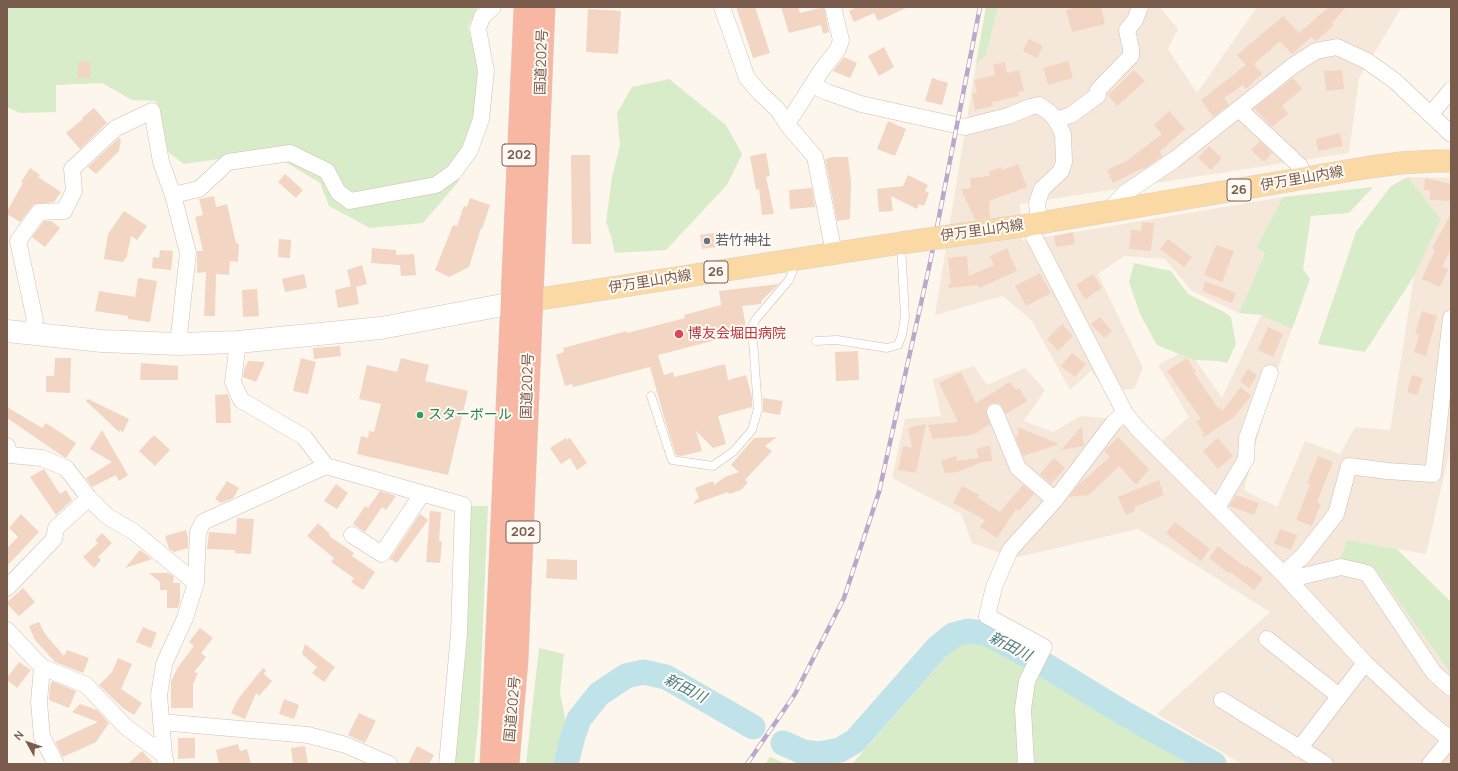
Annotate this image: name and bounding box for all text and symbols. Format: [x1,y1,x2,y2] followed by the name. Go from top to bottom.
[532,28,552,96] street label: 国道202号
[502,144,536,166] road number: 202
[1259,163,1345,195] street label: 伊万里山内線
[1227,179,1251,201] road number: 26
[939,217,1025,245] street label: 伊万里山内線
[715,233,771,249] place label: 若竹神社
[702,236,712,246] marker: 若竹神社
[704,261,728,283] road number: 26
[607,267,693,297] street label: 伊万里山内線
[688,326,786,342] place label: 博友会堀田病院
[673,328,685,340] marker: 博友会堀田病院
[518,352,538,420] street label: 国道202号
[428,407,512,423] place label: スターボール
[415,410,425,420] marker: スターボール
[506,521,540,543] road number: 202
[986,629,1034,665] water label: 新田川
[661,671,709,707] water label: 新田川
[502,675,524,743] street label: 国道202号
[8,723,48,763] north arrow
[10,727,27,743] text: N

